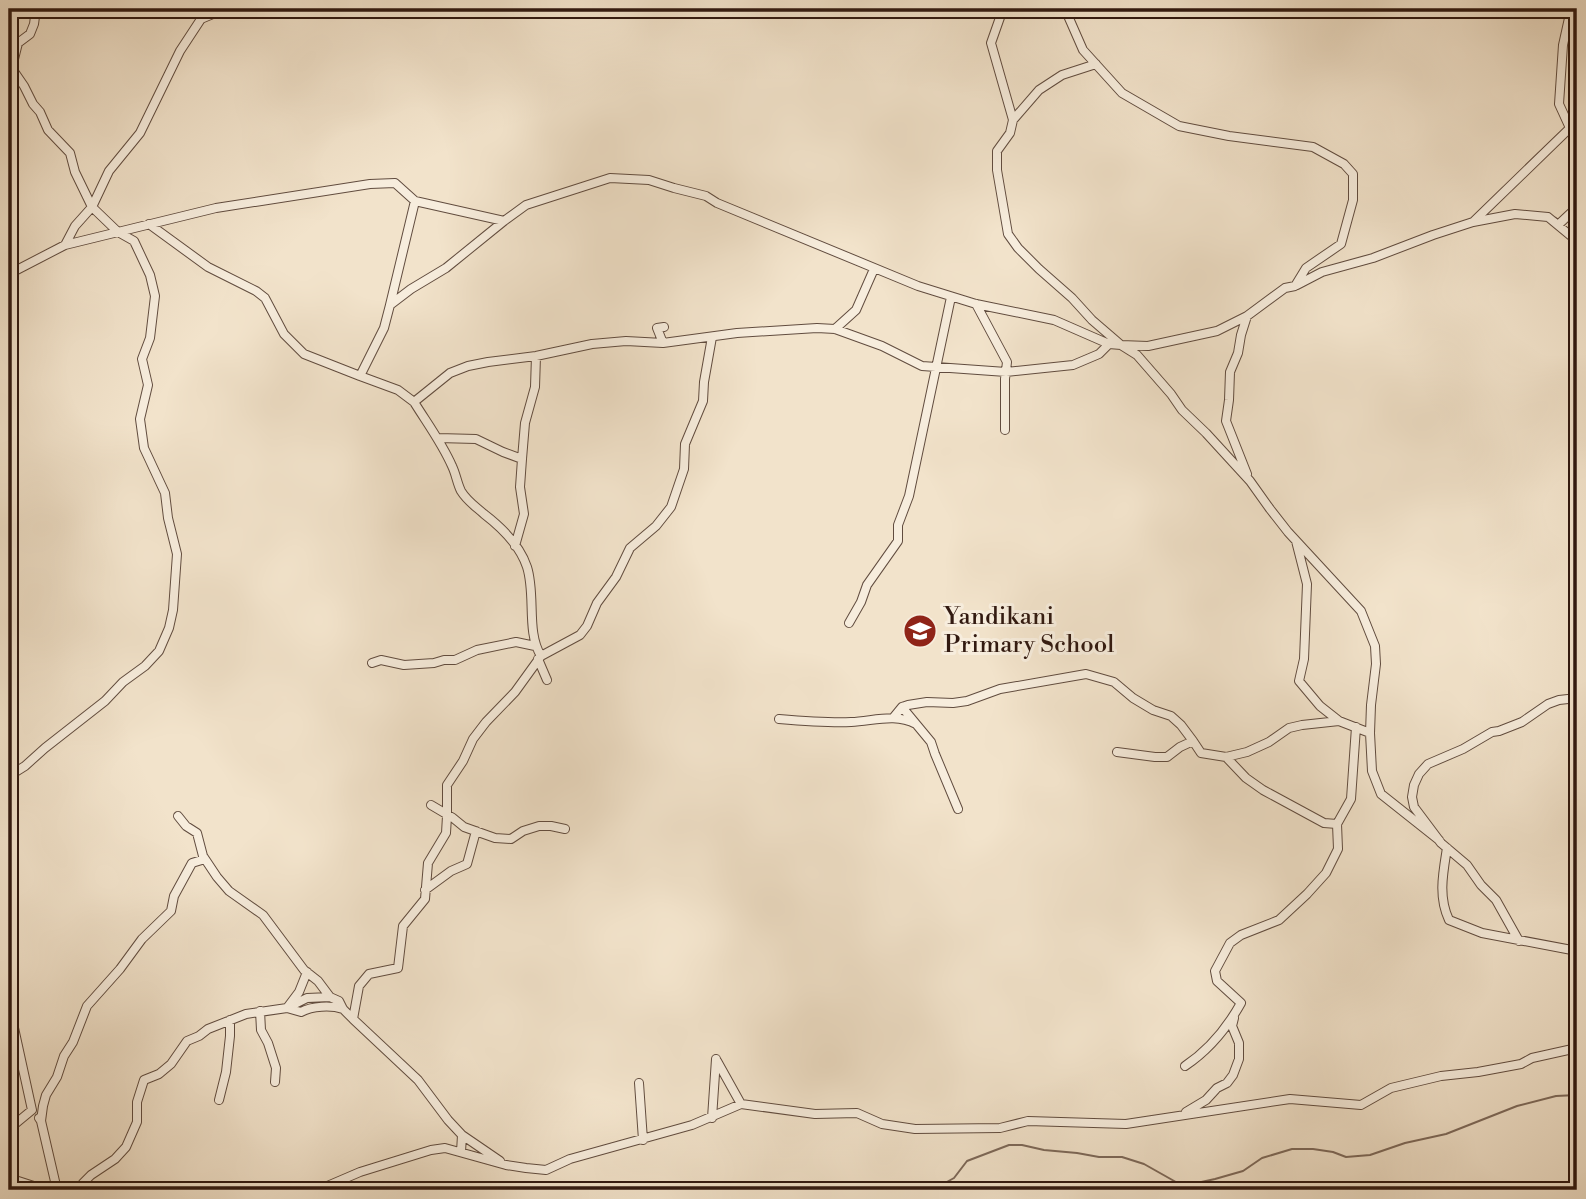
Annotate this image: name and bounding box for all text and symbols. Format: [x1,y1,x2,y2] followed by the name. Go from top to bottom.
[942,602,1114,660] place label: Yandikani Primary School
[901,612,939,650] school or university icon: Yandikani Primary School

